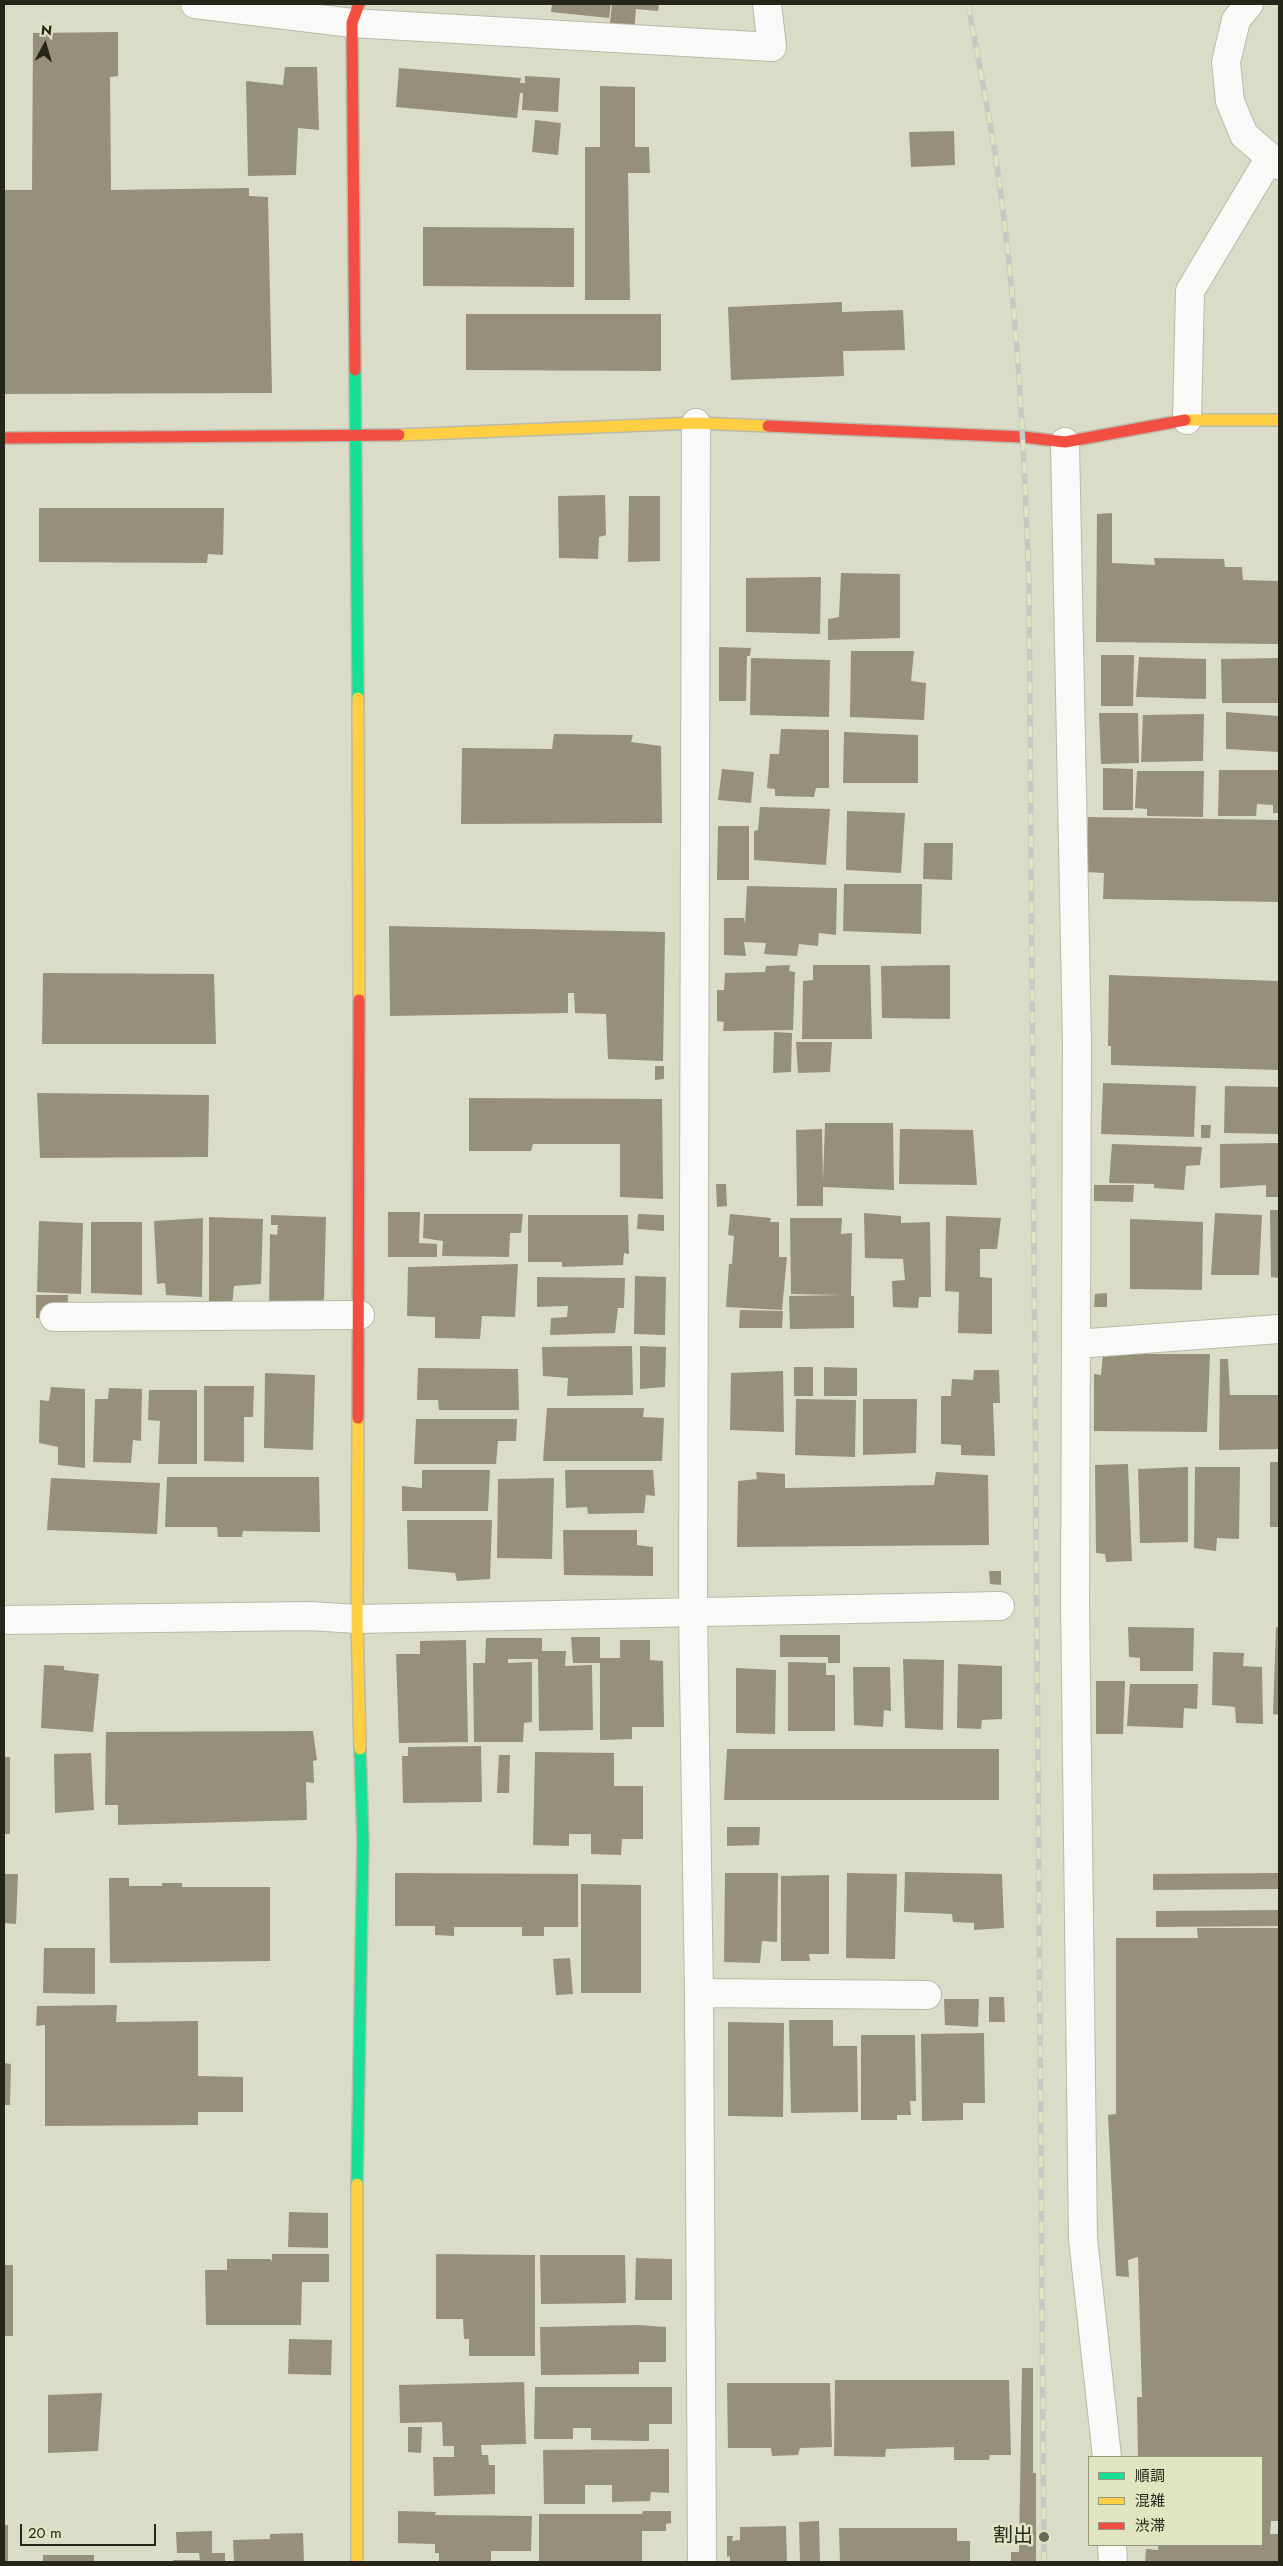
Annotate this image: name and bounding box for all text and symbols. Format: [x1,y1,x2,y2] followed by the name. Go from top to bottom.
[20,20,70,70] north arrow
[40,20,53,41] text: N
[1088,2456,1263,2546] legend
[1135,2465,1165,2487] text: 順調
[1135,2490,1165,2512] text: 混雑
[22,2514,159,2546] scale bar
[1135,2515,1165,2537] text: 渋滞
[28,2522,62,2544] text: 20 m
[993,2525,1033,2549] place label: 割出
[1037,2530,1051,2544] marker: 割出

